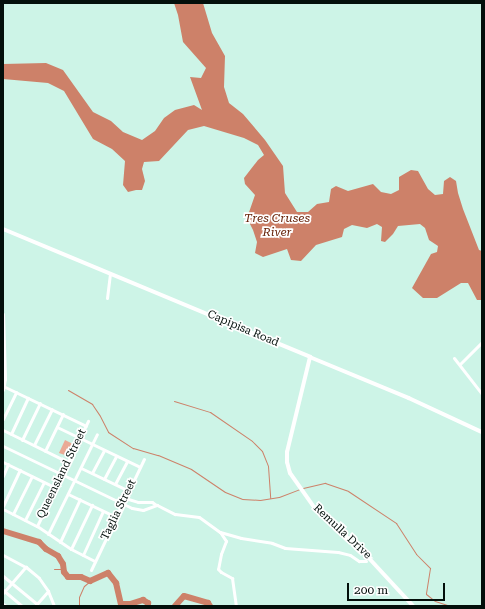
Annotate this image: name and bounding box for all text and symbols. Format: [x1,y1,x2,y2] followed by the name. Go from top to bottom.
[244,212,310,240] water label: Tres Cruses River
[205,308,281,350] street label: Capipisa Road
[35,427,89,521] street label: Queensland Street
[99,477,139,543] street label: Taglia Street
[310,502,374,562] street label: Remulla Drive
[349,575,447,601] scale bar
[354,583,388,597] text: 200 m

